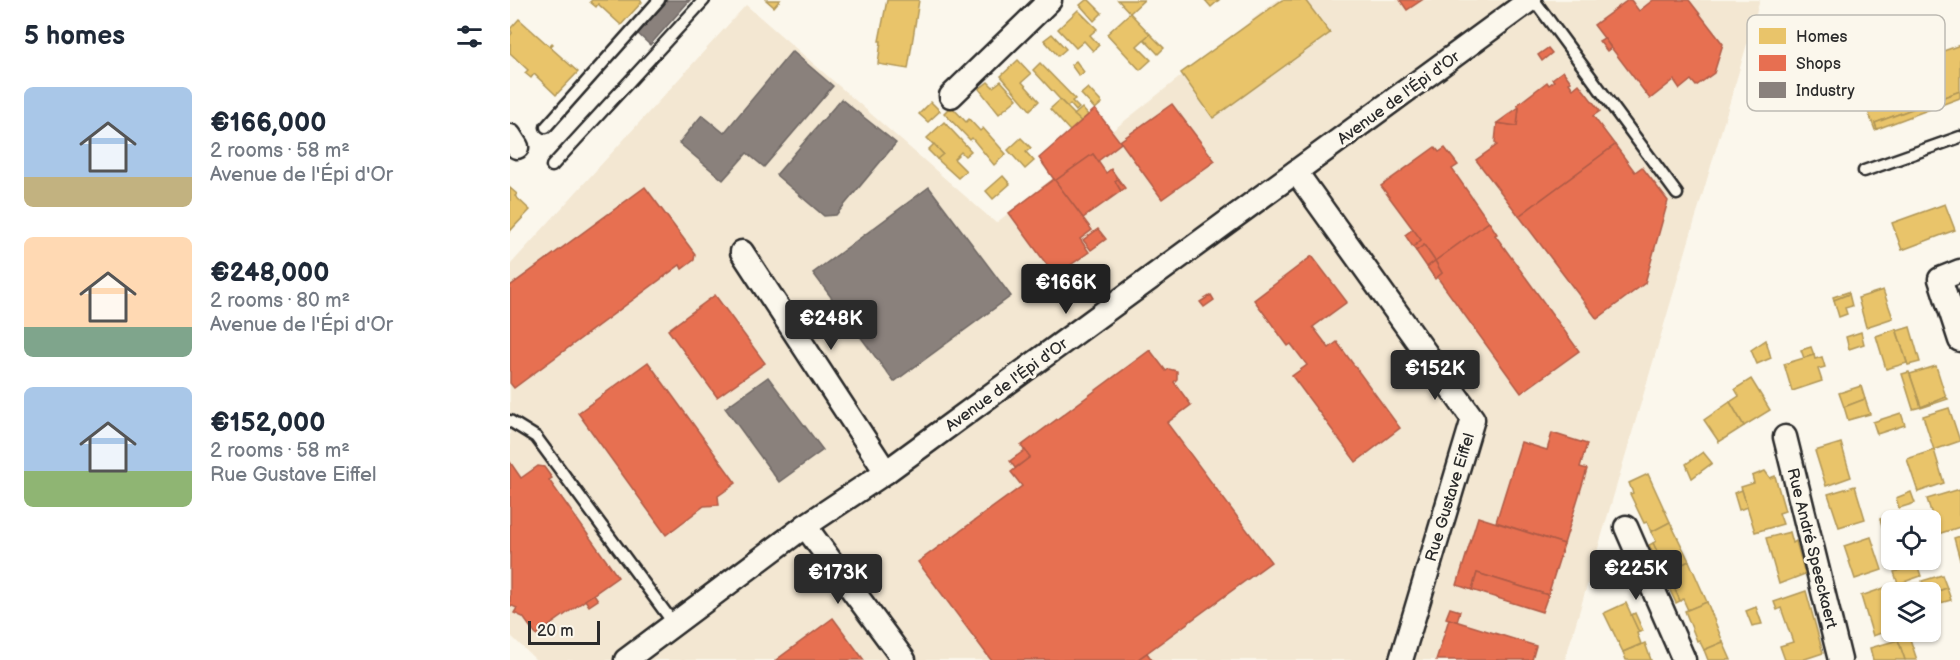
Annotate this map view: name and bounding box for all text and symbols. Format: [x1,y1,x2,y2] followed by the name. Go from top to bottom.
[1747,15,1945,111] legend
[453,20,486,53] icon: filters
[24,21,125,52] text: 5 homes
[1796,28,1848,47] text: Homes
[1333,46,1464,149] street label: Avenue de l'Épi d'Or
[1796,55,1841,74] text: Shops
[1796,82,1855,101] text: Industry
[210,108,326,139] text: €166,000
[72,111,144,183] icon: home
[210,139,350,163] text: 2 rooms · 58 m²
[210,163,393,187] text: Avenue de l'Épi d'Or
[210,258,329,289] text: €248,000
[72,261,144,333] icon: home
[1024,264,1108,315] pin: €166K
[1035,271,1097,295] text: €166K
[210,289,350,313] text: 2 rooms · 80 m²
[789,300,873,351] pin: €248K
[799,307,863,331] text: €248K
[210,313,393,337] text: Avenue de l'Épi d'Or
[941,333,1072,436] street label: Avenue de l'Épi d'Or
[1393,350,1477,401] pin: €152K
[1405,357,1465,381] text: €152K
[210,408,326,439] text: €152,000
[72,411,144,483] icon: home
[1422,431,1479,564] street label: Rue Gustave Eiffel
[210,439,350,463] text: 2 rooms · 58 m²
[210,463,376,487] text: Rue Gustave Eiffel
[1782,466,1841,631] street label: Rue André Speeckaert
[1881,510,1941,642] map controls
[1881,510,1941,570] button: locate
[1594,550,1678,601] pin: €225K
[796,554,880,605] pin: €173K
[1604,557,1668,581] text: €225K
[808,561,868,585] text: €173K
[1881,582,1941,642] button: layers
[528,618,600,646] scale bar
[537,622,573,641] text: 20 m

